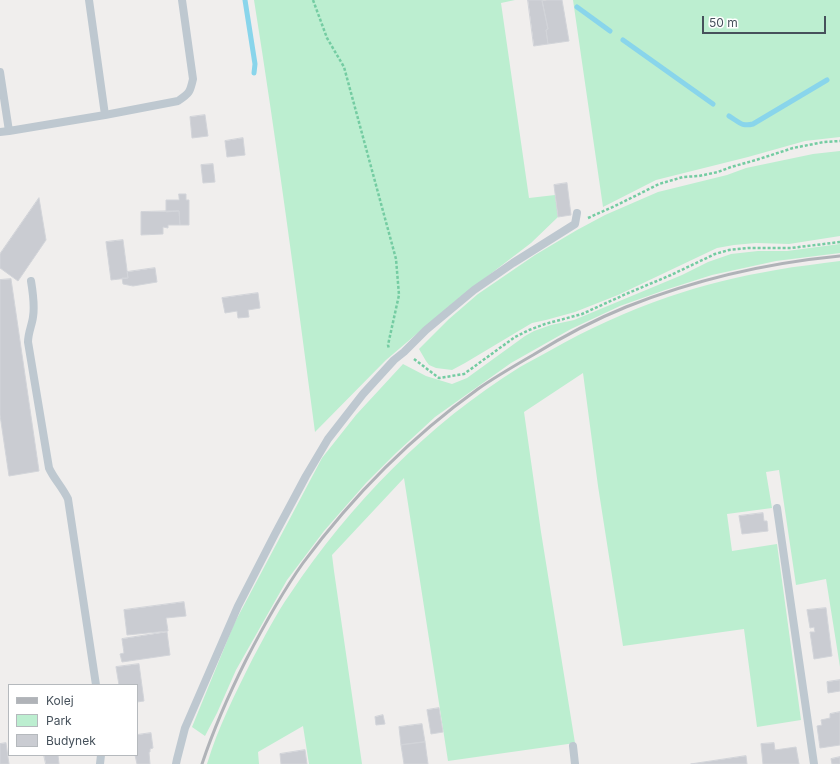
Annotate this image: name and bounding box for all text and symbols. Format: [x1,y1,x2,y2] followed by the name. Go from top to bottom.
[704,8,828,34] scale bar
[709,15,738,30] text: 50 m
[8,684,138,756] legend
[46,693,74,708] text: Kolej
[46,713,72,728] text: Park
[46,733,96,748] text: Budynek

